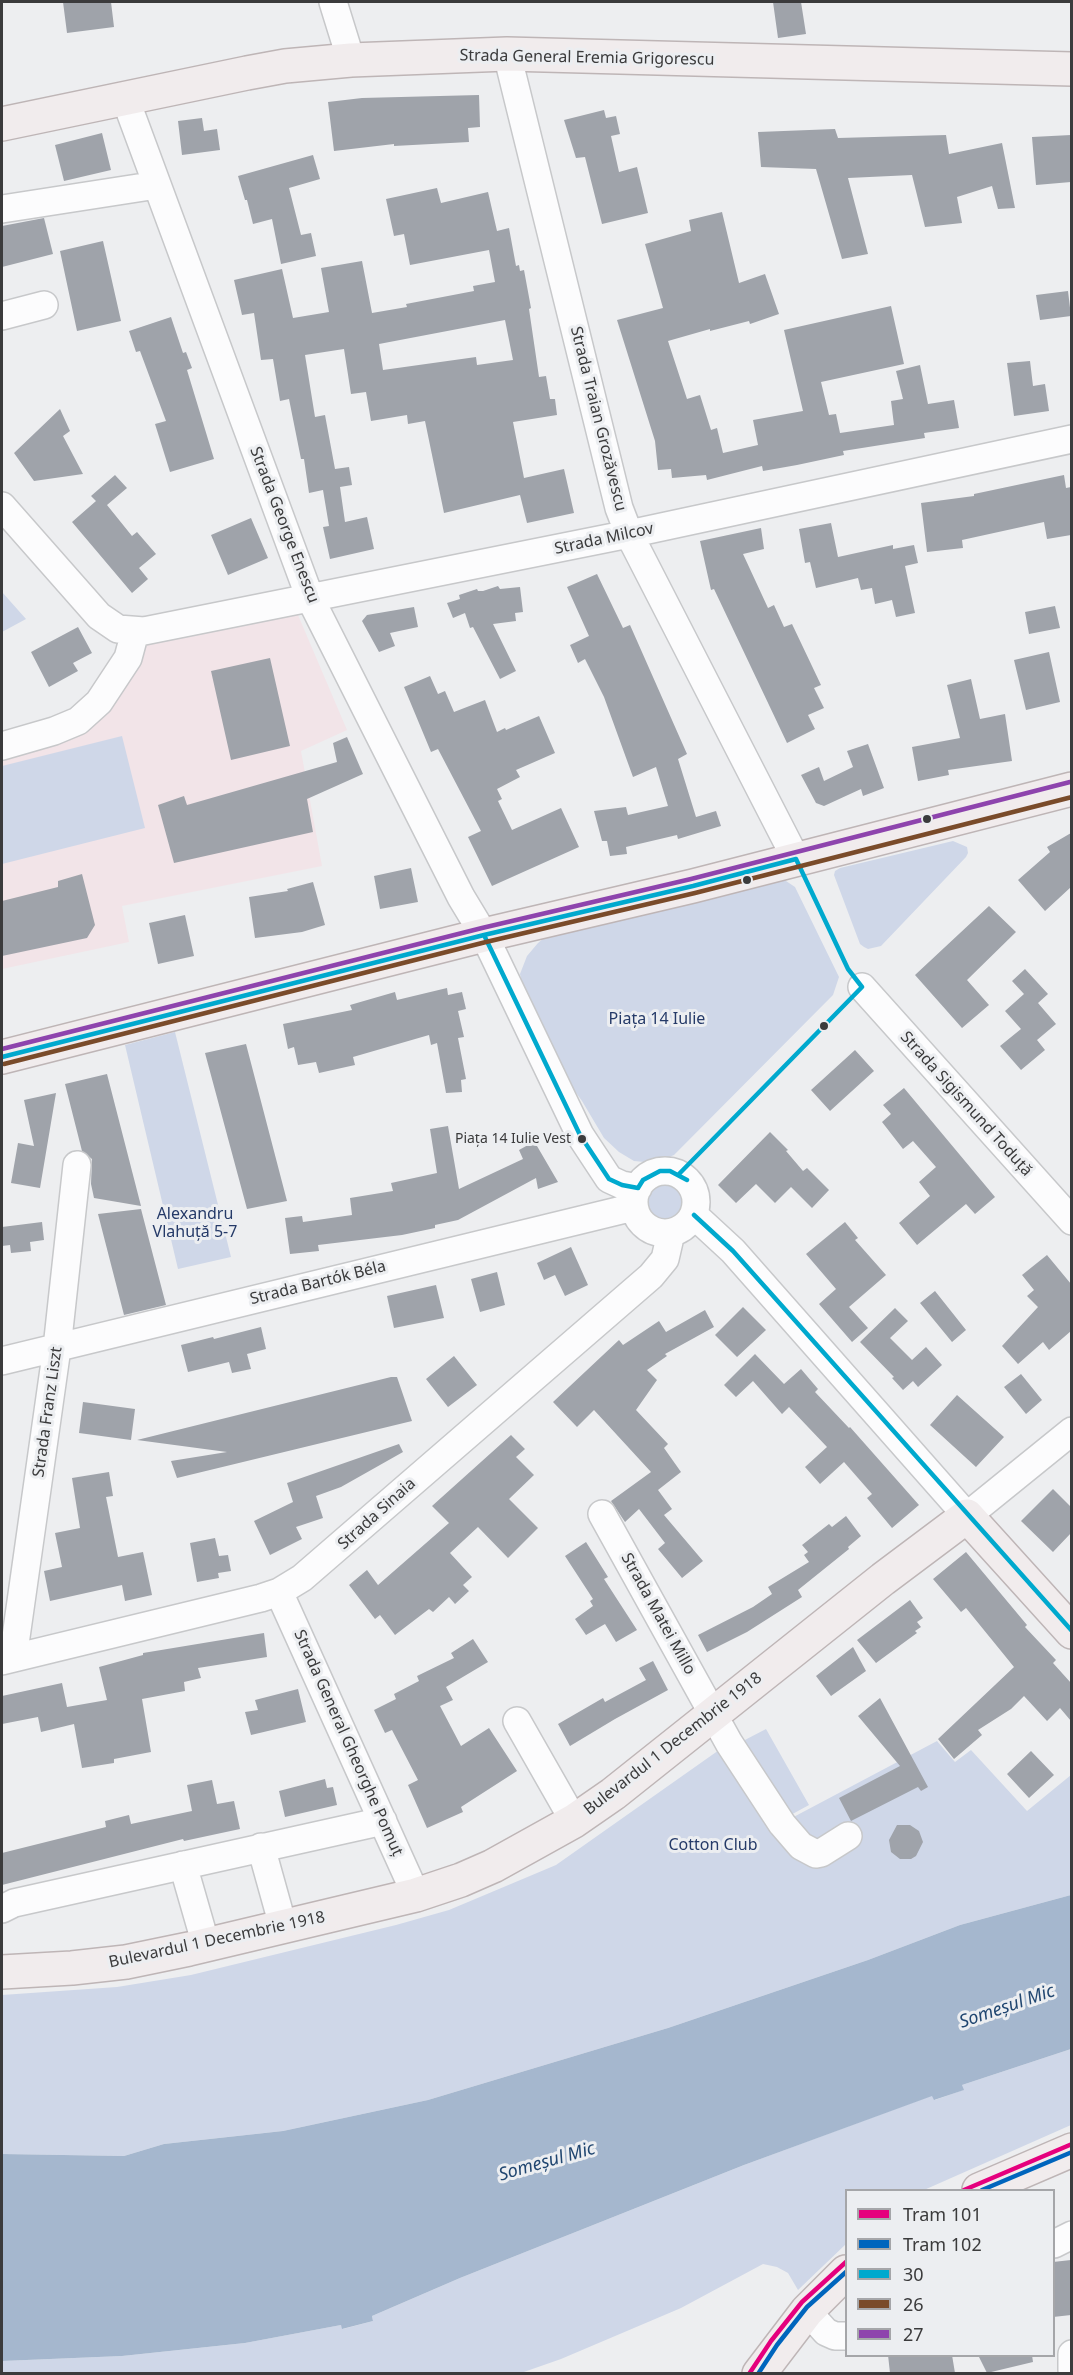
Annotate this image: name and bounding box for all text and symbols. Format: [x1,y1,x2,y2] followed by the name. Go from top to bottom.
[459,46,715,70] street label: Strada General Eremia Grigorescu
[566,325,630,513] street label: Strada Traian Grozăvescu
[245,444,323,606] street label: Strada George Enescu
[553,519,655,559] street label: Strada Milcov
[921,813,933,825] unlabelled marker
[741,874,753,886] unlabelled marker
[609,1009,705,1029] park label: Piața 14 Iulie
[818,1020,830,1032] unlabelled marker
[896,1028,1036,1180] street label: Strada Sigismund Toduță
[455,1131,571,1147] place label: Piața 14 Iulie Vest
[576,1133,588,1145] marker: Piața 14 Iulie Vest
[153,1204,237,1242] park label: Alexandru Vlahuță 5-7
[248,1257,388,1309] street label: Strada Bartók Béla
[29,1346,67,1478] street label: Strada Franz Liszt
[334,1474,420,1554] street label: Strada Sinaia
[617,1550,699,1678] street label: Strada Matei Millo
[289,1627,407,1859] street label: Strada General Gheorghe Pomuț
[580,1669,766,1819] street label: Bulevardul 1 Decembrie 1918
[668,1835,758,1855] park label: Cotton Club
[107,1908,327,1972] street label: Bulevardul 1 Decembrie 1918
[956,1981,1058,2033] water label: Someșul Mic
[496,2138,598,2186] water label: Someșul Mic
[845,2189,1055,2357] legend
[903,2202,982,2226] text: Tram 101
[903,2232,982,2256] text: Tram 102
[903,2262,924,2286] text: 30
[903,2292,924,2316] text: 26
[903,2322,924,2346] text: 27

